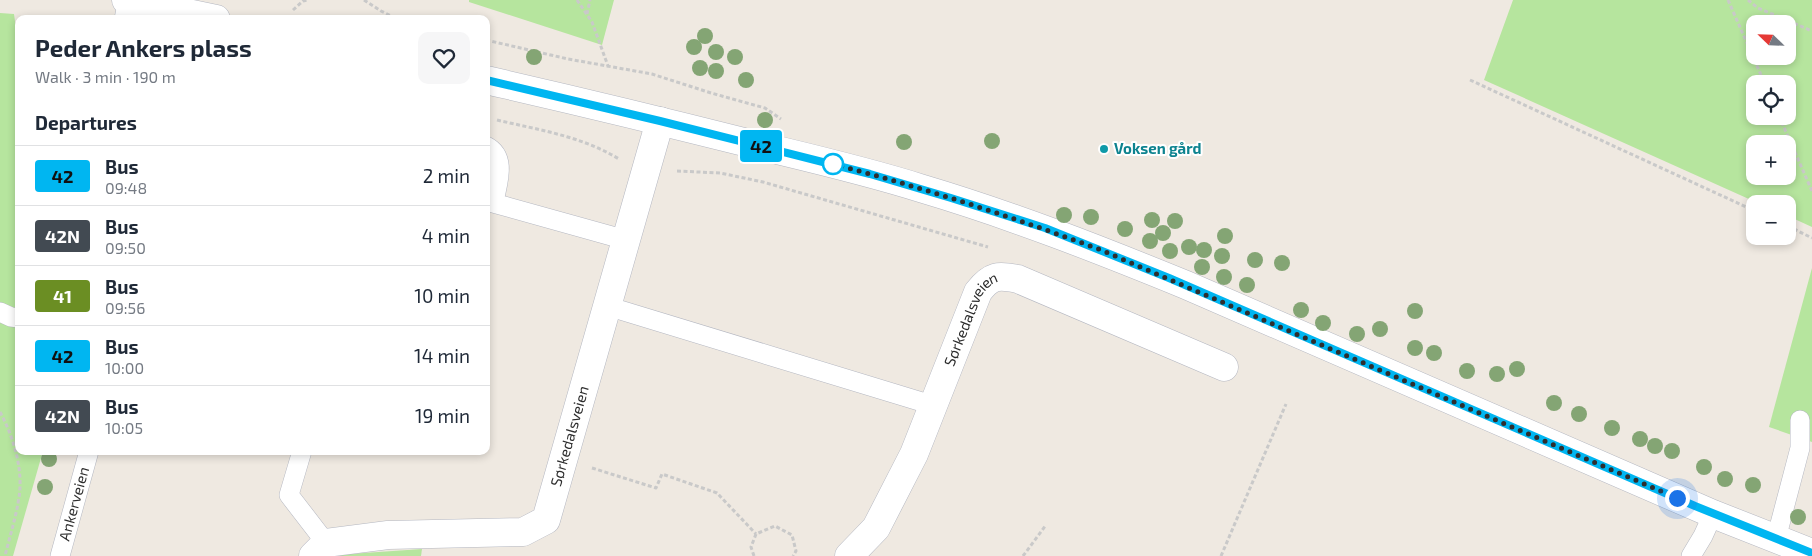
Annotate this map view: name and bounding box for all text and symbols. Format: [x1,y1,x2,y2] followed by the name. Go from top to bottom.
[1746,15,1796,65] north arrow
[1746,15,1796,245] map controls
[418,32,470,84] button: heart
[35,33,252,62] text: Peder Ankers plass
[35,67,176,86] text: Walk · 3 min · 190 m
[1746,75,1796,125] button: locate
[35,111,137,134] text: Departures
[738,130,784,162] line badge: 42
[750,135,772,157] text: 42
[1746,135,1796,185] button: +
[1114,139,1201,157] place label: Voksen gård
[1098,143,1110,155] marker: Voksen gård
[822,153,844,175] unlabelled marker
[105,155,139,178] text: Bus
[423,164,470,187] text: 2 min
[52,165,73,187] text: 42
[105,178,147,197] text: 09:48
[1746,195,1796,245] button: −
[105,215,139,238] text: Bus
[422,224,470,247] text: 4 min
[45,225,80,247] text: 42N
[105,238,146,257] text: 09:50
[940,268,1000,369] street label: Sørkedalsveien
[105,275,139,298] text: Bus
[414,284,470,307] text: 10 min
[53,285,72,307] text: 41
[105,298,145,317] text: 09:56
[105,335,139,358] text: Bus
[414,344,470,367] text: 14 min
[52,345,73,367] text: 42
[105,358,144,377] text: 10:00
[546,384,592,488] street label: Sørkedalsveien
[105,395,139,418] text: Bus
[415,404,470,427] text: 19 min
[45,405,80,427] text: 42N
[105,418,143,437] text: 10:05
[55,465,92,543] street label: Ankerveien
[1665,486,1690,511] your location

